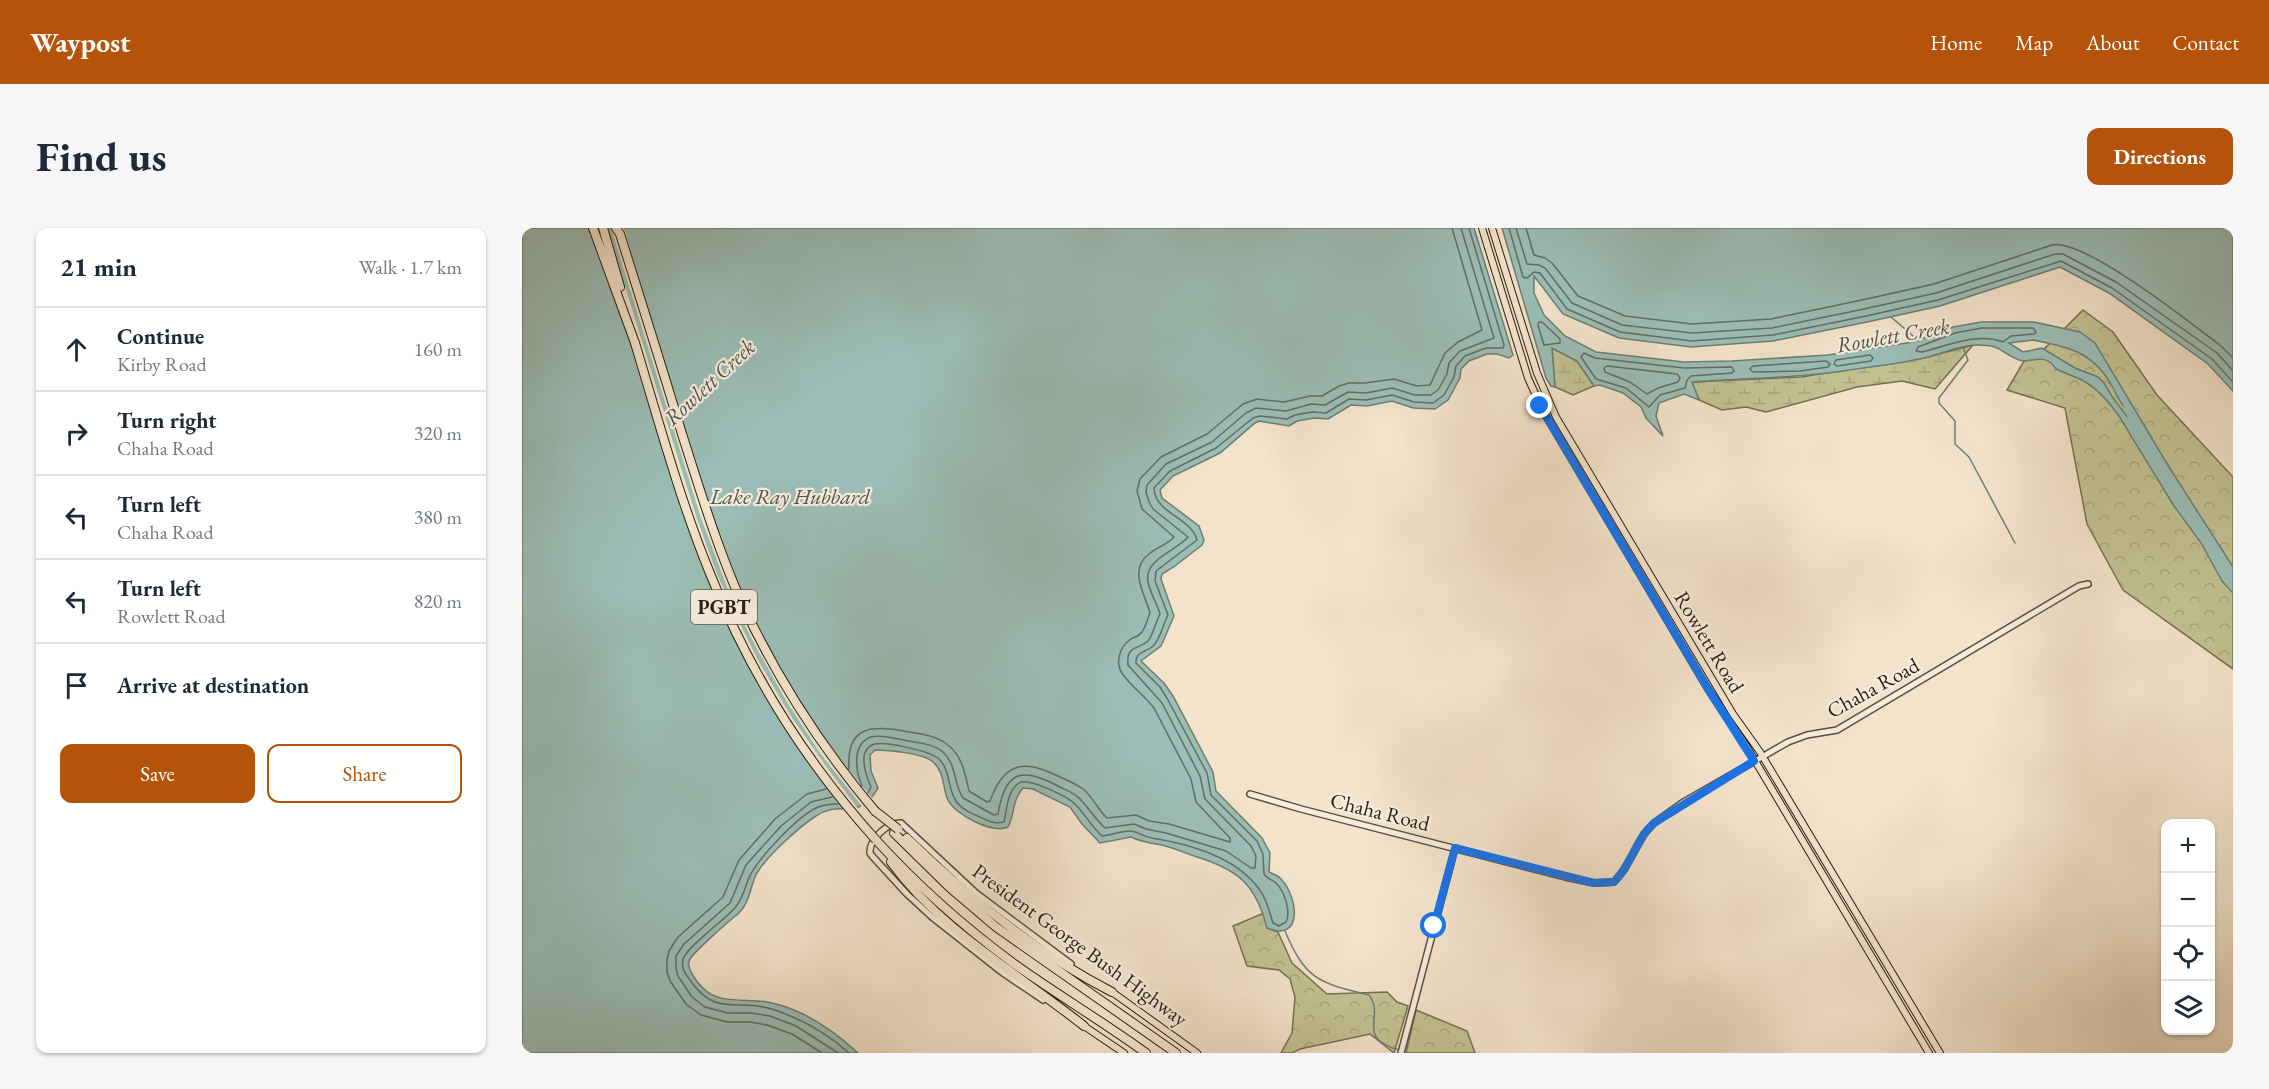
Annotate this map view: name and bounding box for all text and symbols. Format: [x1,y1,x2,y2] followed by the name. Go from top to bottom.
[30,24,131,60] text: Waypost
[1930,29,1982,56] text: Home
[2015,29,2053,56] text: Map
[2086,29,2139,56] text: About
[2172,29,2239,56] text: Contact
[2087,128,2233,185] button: Directions
[36,129,167,184] text: Find us
[60,250,137,284] text: 21 min
[359,254,462,280] text: Walk · 1.7 km
[1834,311,1952,360] water label: Rowlett Creek
[117,322,204,351] text: Continue
[60,333,93,366] icon: ahead
[657,333,761,432] water label: Rowlett Creek
[414,336,462,362] text: 160 m
[117,351,207,377] text: Kirby Road
[1526,392,1552,418] route end
[117,406,216,435] text: Turn right
[60,417,93,450] icon: right
[414,420,462,446] text: 320 m
[117,435,214,461] text: Chaha Road
[709,482,871,511] water label: Lake Ray Hubbard
[117,490,201,519] text: Turn left
[60,501,93,534] icon: left
[414,504,462,530] text: 380 m
[117,519,214,545] text: Chaha Road
[117,574,201,603] text: Turn left
[60,585,93,618] icon: left
[1668,586,1751,698] street label: Rowlett Road
[414,588,462,614] text: 820 m
[691,590,757,624] road number: PGBT
[117,603,226,629] text: Rowlett Road
[1822,651,1924,724] street label: Chaha Road
[60,669,93,702] icon: arrive
[117,671,309,700] text: Arrive at destination
[60,744,255,803] button: Save
[267,744,462,803] button: Share
[1328,786,1433,837] street label: Chaha Road
[2161,819,2215,1035] map controls
[2161,819,2215,873] button: +
[967,857,1194,1032] street label: President George Bush Highway
[2161,873,2215,927] button: −
[1420,912,1446,938] route start
[2161,927,2215,981] button: locate
[2161,981,2215,1035] button: layers

